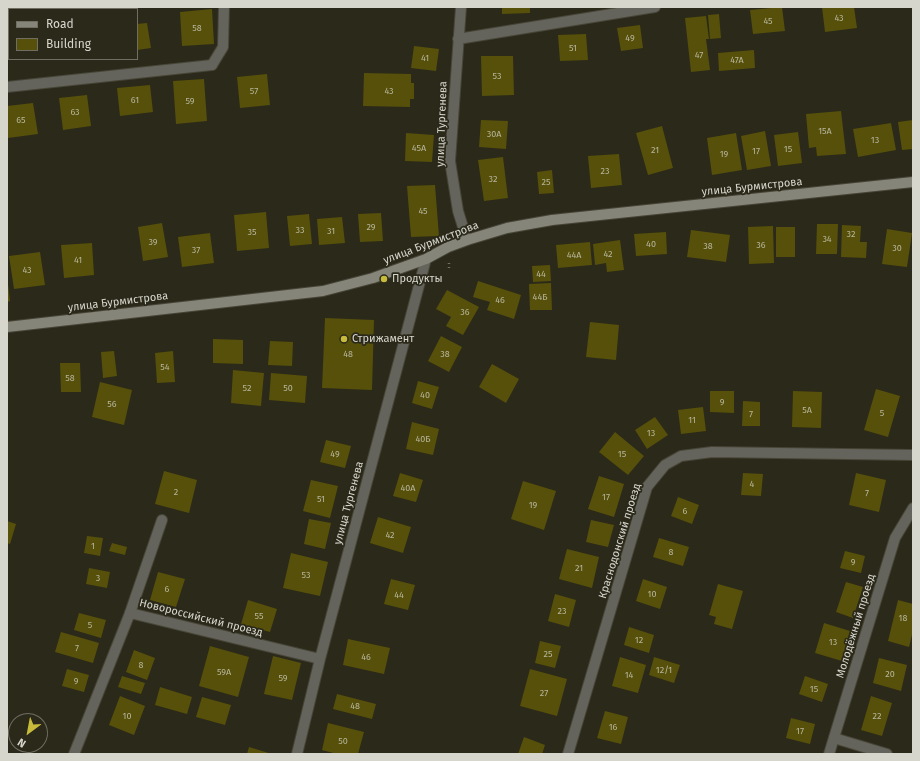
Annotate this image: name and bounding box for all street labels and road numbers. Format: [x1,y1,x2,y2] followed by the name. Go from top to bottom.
[434,81,450,167] street label: улица Тургенева
[701,175,803,199] street label: улица Бурмистрова
[381,219,481,267] street label: улица Бурмистрова
[67,289,169,315] street label: улица Бурмистрова
[332,460,366,546] street label: улица Тургенева
[596,482,644,600] street label: Краснодонский проезд
[834,572,878,680] street label: Молодёжный проезд
[138,596,264,640] street label: Новороссийский проезд

